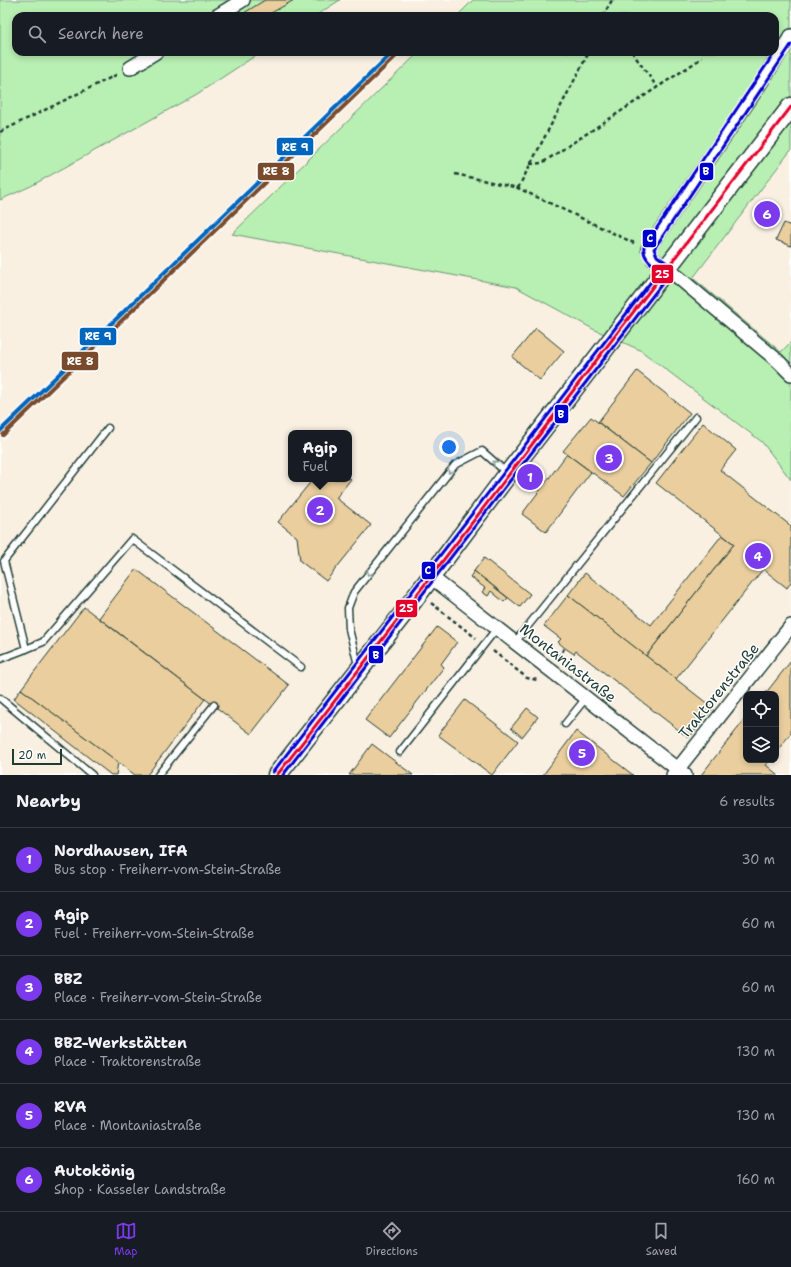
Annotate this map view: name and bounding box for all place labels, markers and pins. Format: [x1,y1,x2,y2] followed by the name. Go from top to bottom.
[754,199,780,229] pin: 6
[596,443,622,473] pin: 3
[517,462,543,492] pin: 1
[307,495,333,525] pin: 2
[745,541,771,571] pin: 4
[569,738,595,768] pin: 5

